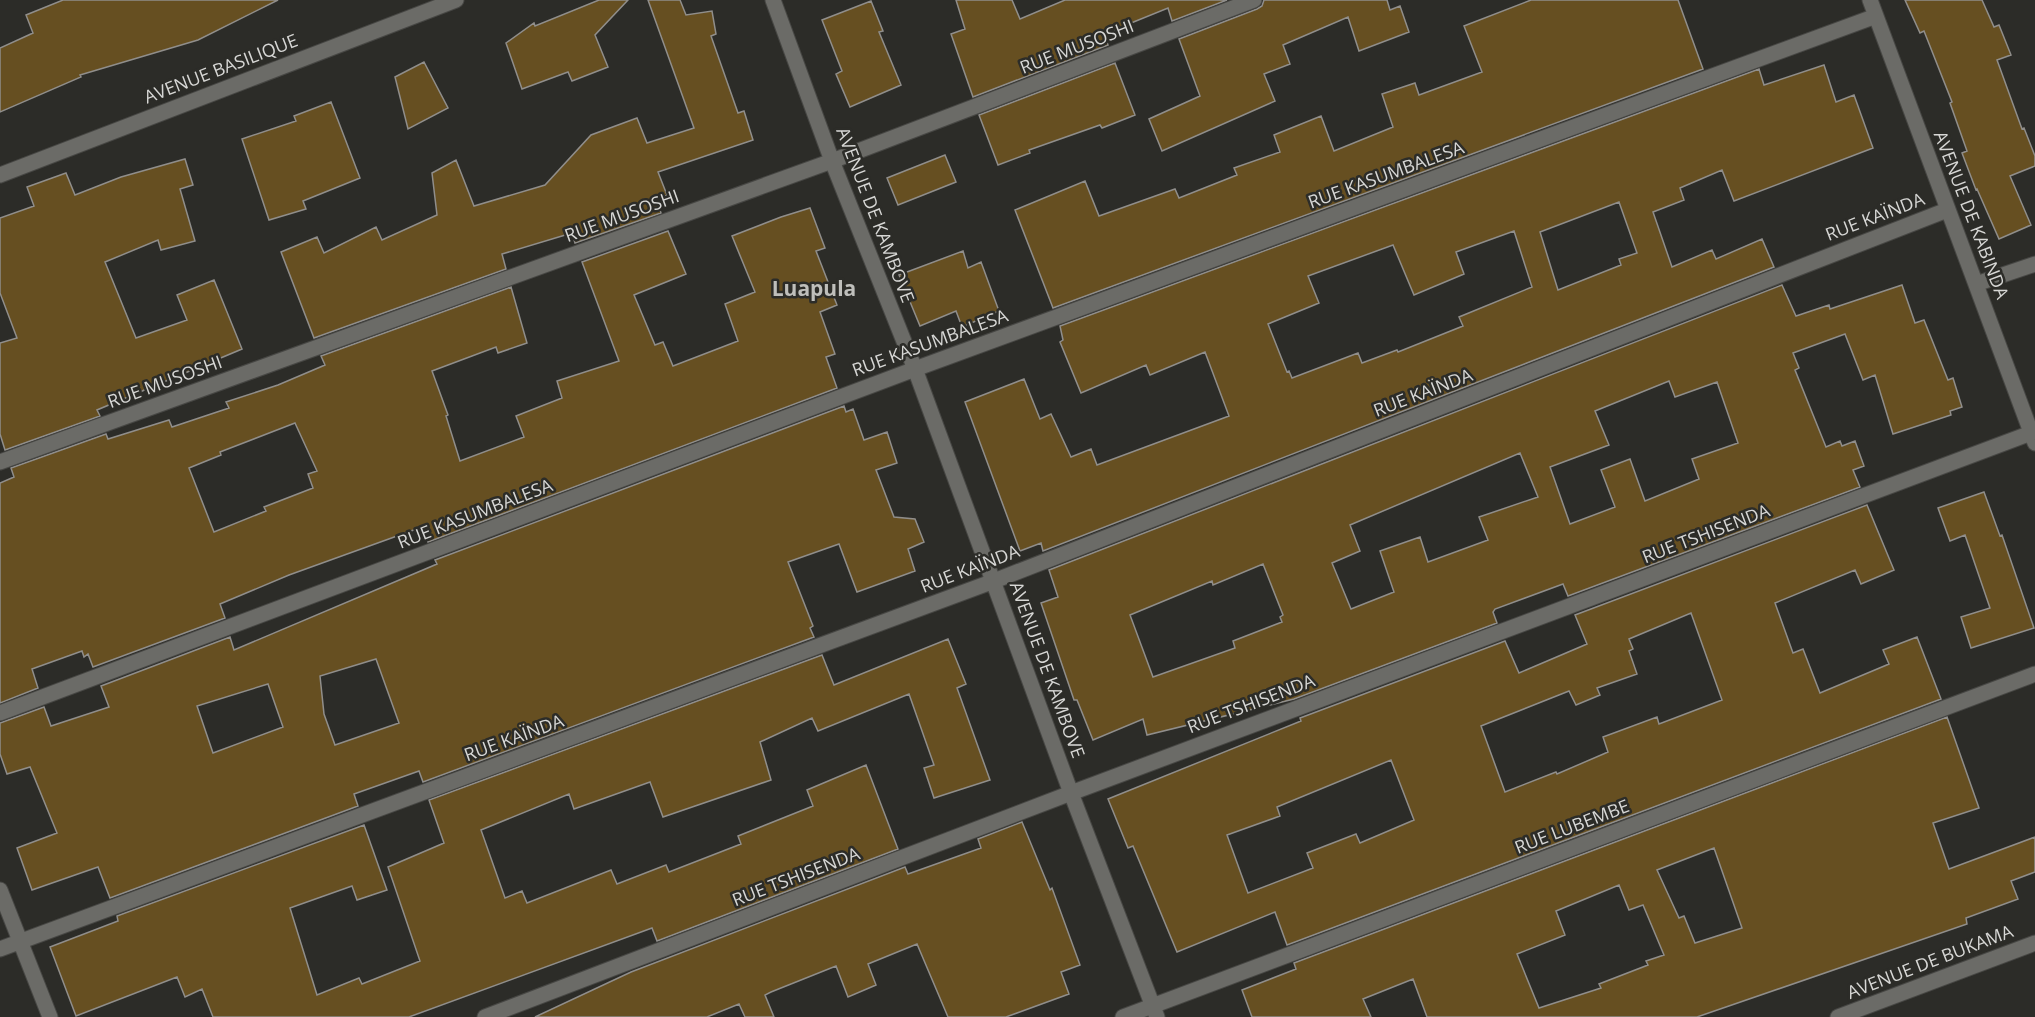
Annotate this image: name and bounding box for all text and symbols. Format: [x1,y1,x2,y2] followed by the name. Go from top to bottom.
[1016,13,1137,79] street label: RUE MUSOSHI
[140,28,301,108] street label: AVENUE BASILIQUE
[831,123,920,306] street label: AVENUE DE KAMBOVE
[1929,127,2015,303] street label: AVENUE DE KABINDA
[1304,135,1467,213] street label: RUE KASUMBALESA
[561,183,682,247] street label: RUE MUSOSHI
[1822,186,1928,246] street label: RUE KAÏNDA
[772,274,856,302] district label: Luapula
[848,303,1011,381] street label: RUE KASUMBALESA
[104,349,225,413] street label: RUE MUSOSHI
[1370,362,1476,422] street label: RUE KAÏNDA
[394,472,556,554] street label: RUE KASUMBALESA
[1638,497,1773,568] street label: RUE TSHISENDA
[917,538,1023,598] street label: RUE KAÏNDA
[1005,578,1091,761] street label: AVENUE DE KAMBOVE
[1183,667,1318,738] street label: RUE TSHISENDA
[461,708,567,766] street label: RUE KAÏNDA
[1511,793,1632,859] street label: RUE LUBEMBE
[728,840,863,911] street label: RUE TSHISENDA
[1843,918,2017,1004] street label: AVENUE DE BUKAMA

